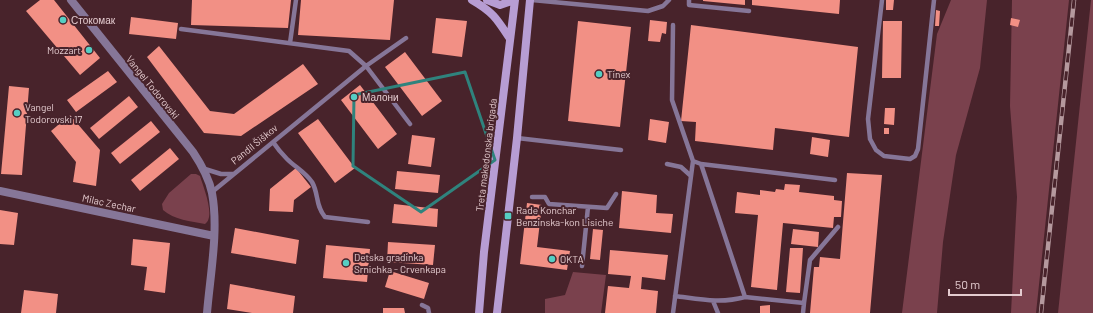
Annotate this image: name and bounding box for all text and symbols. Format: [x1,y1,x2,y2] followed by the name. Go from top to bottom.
[71,14,116,26] place label: Стокомак
[58,15,68,25] marker: Стокомак
[47,44,81,56] place label: Mozzart
[84,45,94,55] marker: Mozzart
[124,53,182,121] street label: Vangel Todorovski
[607,68,631,80] place label: Tinex
[594,69,604,79] marker: Tinex
[362,91,399,103] place label: Малони
[349,92,359,102] marker: Малони
[473,98,499,212] street label: Treta makedonska brigada
[25,101,82,125] place label: Vangel Todorovski 17
[12,108,22,118] marker: Vangel Todorovski 17
[228,121,280,167] street label: Pandil Šiškov
[81,191,137,215] street label: Milac Zechar
[516,204,613,228] place label: Rade Konchar Benzinska-kon Lisiche
[503,211,513,221] marker: Rade Konchar Benzinska-kon Lisiche
[354,251,446,275] place label: Detska gradinka Srnichka - Crvenkapa
[560,253,584,265] place label: OKTA
[547,254,557,264] marker: OKTA
[341,258,351,268] marker: Detska gradinka Srnichka - Crvenkapa
[949,271,1021,297] scale bar
[955,277,980,291] text: 50 m

